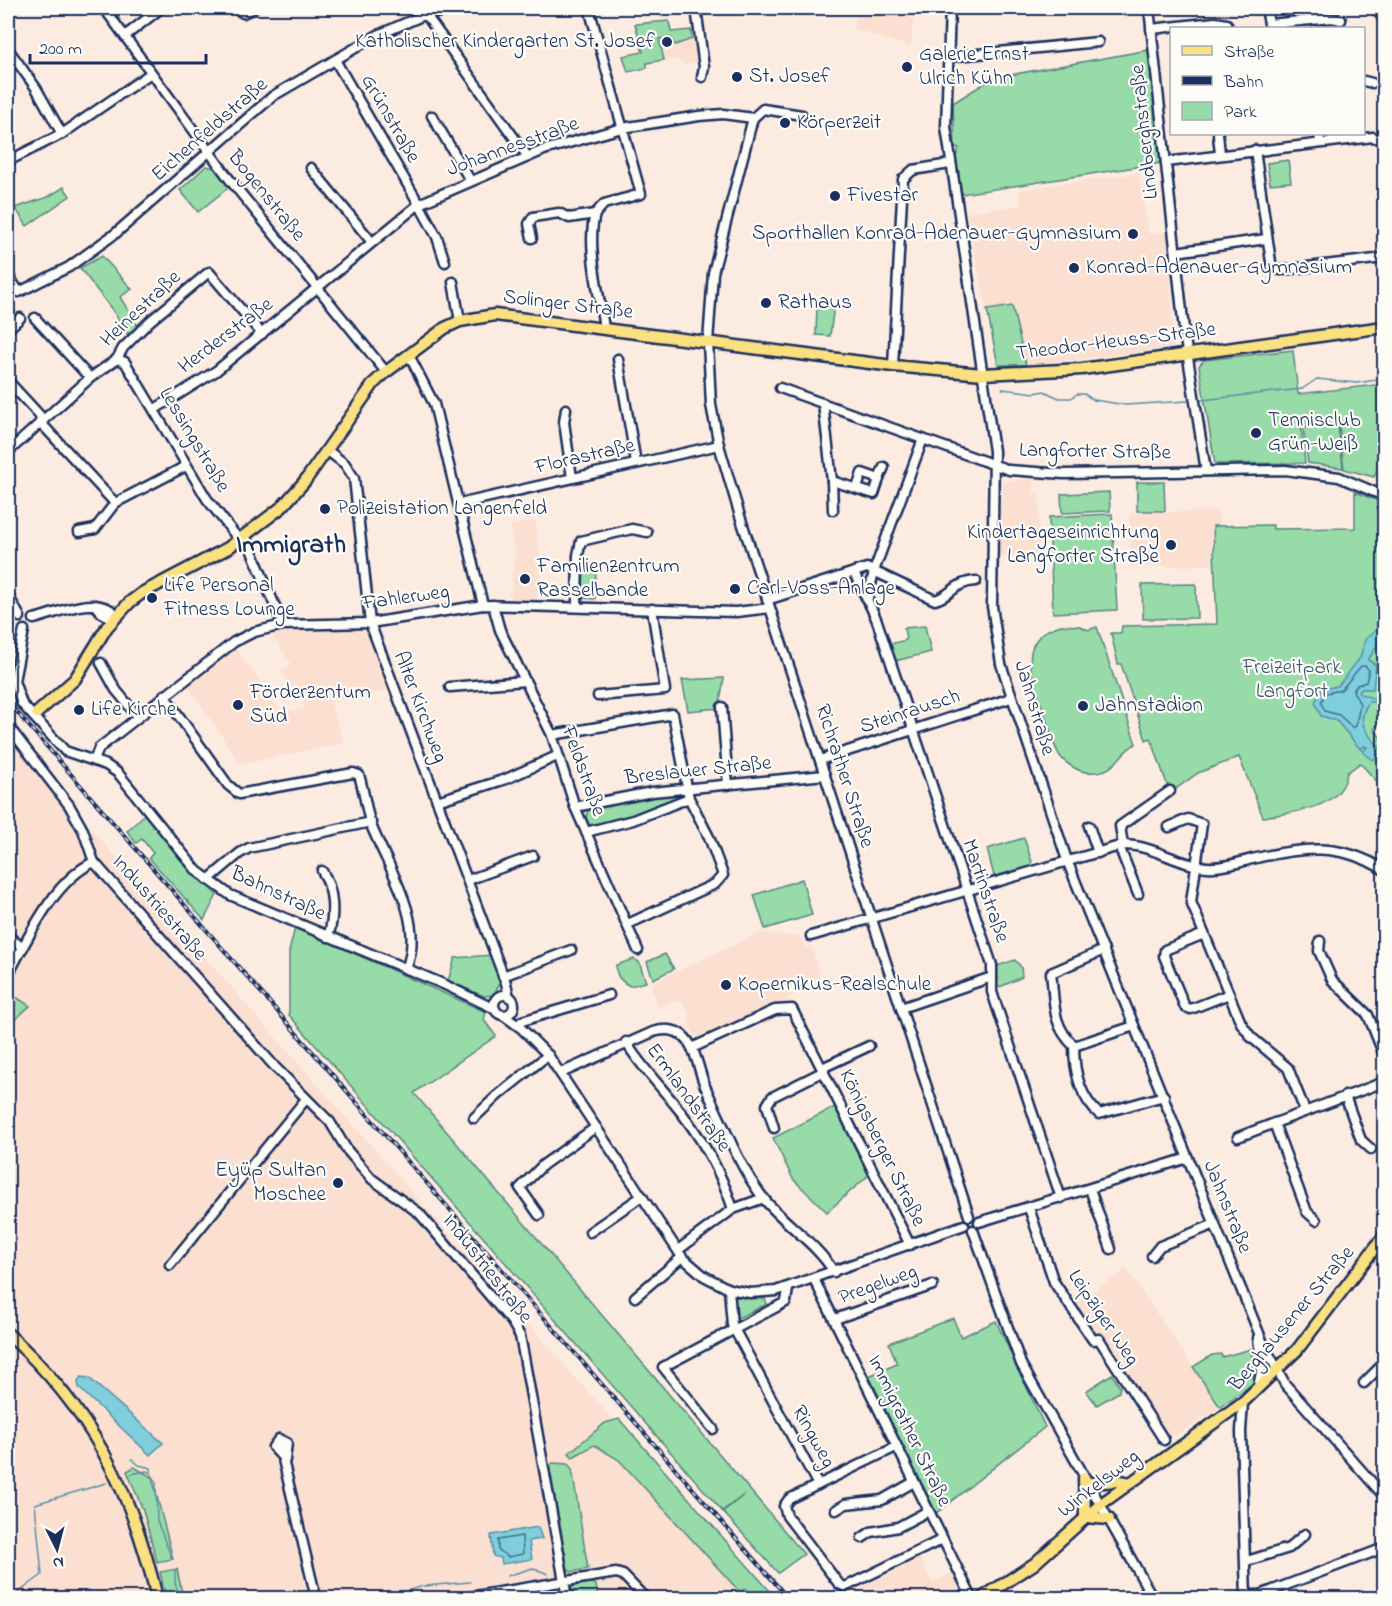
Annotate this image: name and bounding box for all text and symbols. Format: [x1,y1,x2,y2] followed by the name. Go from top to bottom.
[30,27,206,65] scale bar
[355,27,655,59] place label: Katholischer Kindergarten St. Josef
[1170,27,1365,135] legend
[660,35,674,49] marker: Katholischer Kindergarten St. Josef
[39,37,82,63] text: 200 m
[919,40,1029,94] place label: Galerie Ernst Ulrich Kühn
[1224,40,1275,66] text: Straße
[900,60,914,74] marker: Galerie Ernst Ulrich Kühn
[749,62,830,92] place label: St. Josef
[1123,62,1169,201] street label: Lindberghstraße
[353,69,428,169] street label: Grünstraße
[145,70,275,189] street label: Eichenfeldstraße
[730,70,744,84] marker: St. Josef
[1223,70,1263,96] text: Bahn
[1224,100,1257,126] text: Park
[797,108,881,138] place label: Körperzeit
[443,109,584,185] street label: Johannesstraße
[778,116,792,130] marker: Körperzeit
[217,143,313,250] street label: Bogenstraße
[846,181,919,211] place label: Fivestar
[828,189,842,203] marker: Fivestar
[752,219,1121,251] place label: Sporthallen Konrad-Adenauer-Gymnasium
[1126,227,1140,241] marker: Sporthallen Konrad-Adenauer-Gymnasium
[1086,253,1352,285] place label: Konrad-Adenauer-Gymnasium
[1067,261,1081,275] marker: Konrad-Adenauer-Gymnasium
[94,263,189,354] street label: Heinestraße
[501,282,635,330] street label: Solinger Straße
[778,288,852,318] place label: Rathaus
[172,290,280,382] street label: Herderstraße
[759,296,773,310] marker: Rathaus
[1014,315,1218,369] street label: Theodor-Heuss-Straße
[149,382,238,500] street label: Lessingstraße
[1268,406,1361,460] place label: Tennisclub Grün-Weiß
[1249,426,1263,440] marker: Tennisclub Grün-Weiß
[531,431,639,483] street label: Florastraße
[1019,436,1172,470] street label: Langforter Straße
[337,494,547,526] place label: Polizeistation Langenfeld
[318,502,332,516] marker: Polizeistation Langenfeld
[967,518,1160,574] place label: Kindertageseinrichtung Langforter Straße
[236,526,346,566] district label: Immigrath
[1164,538,1178,552] marker: Kindertageseinrichtung Langforter Straße
[536,552,679,606] place label: Familienzentrum Rasselbande
[163,571,295,627] place label: Life Personal Fitness Lounge
[518,572,532,586] marker: Familienzentrum Rasselbande
[747,574,895,606] place label: Carl-Voss-Anlage
[360,577,451,621] street label: Fahlerweg
[728,582,742,596] marker: Carl-Voss-Anlage
[145,591,159,605] marker: Life Personal Fitness Lounge
[383,647,455,768] street label: Alter Kirchweg
[1241,653,1342,709] park label: Freizeitpark Langfort
[1005,657,1063,760] street label: Jahnstraße
[249,678,371,732] place label: Förderzentum Süd
[856,682,964,742] street label: Steinrausch
[1095,691,1203,721] place label: Jahnstadion
[91,695,177,725] place label: Life Kirche
[231,698,245,712] marker: Förderzentum Süd
[1076,699,1090,713] marker: Jahnstadion
[807,700,882,852] street label: Richrather Straße
[72,703,86,717] marker: Life Kirche
[552,721,613,821] street label: Feldstraße
[622,748,773,794] street label: Breslauer Straße
[953,835,1017,947] street label: Martinstraße
[104,848,214,968] street label: Industriestraße
[225,858,331,929] street label: Bahnstraße
[738,970,932,1000] place label: Kopernikus-Realschule
[719,978,733,992] marker: Kopernikus-Realschule
[638,1037,738,1159] street label: Ermlandstraße
[829,1064,933,1233] street label: Königsberger Straße
[215,1156,327,1210] place label: Eyüp Sultan Moschee
[1195,1156,1259,1259] street label: Jahnstraße
[331,1176,345,1190] marker: Eyüp Sultan Moschee
[434,1208,540,1331] street label: Industriestraße
[1221,1239,1364,1401] street label: Berghausener Straße
[834,1257,922,1315] street label: Pregelweg
[1058,1264,1146,1373] street label: Leipziger Weg
[857,1350,959,1513] street label: Immigrather Straße
[782,1400,843,1475] street label: Ringweg
[1052,1442,1148,1527] street label: Winkelsweg
[27,1519,87,1579] north arrow
[52,1549,65,1574] text: N

